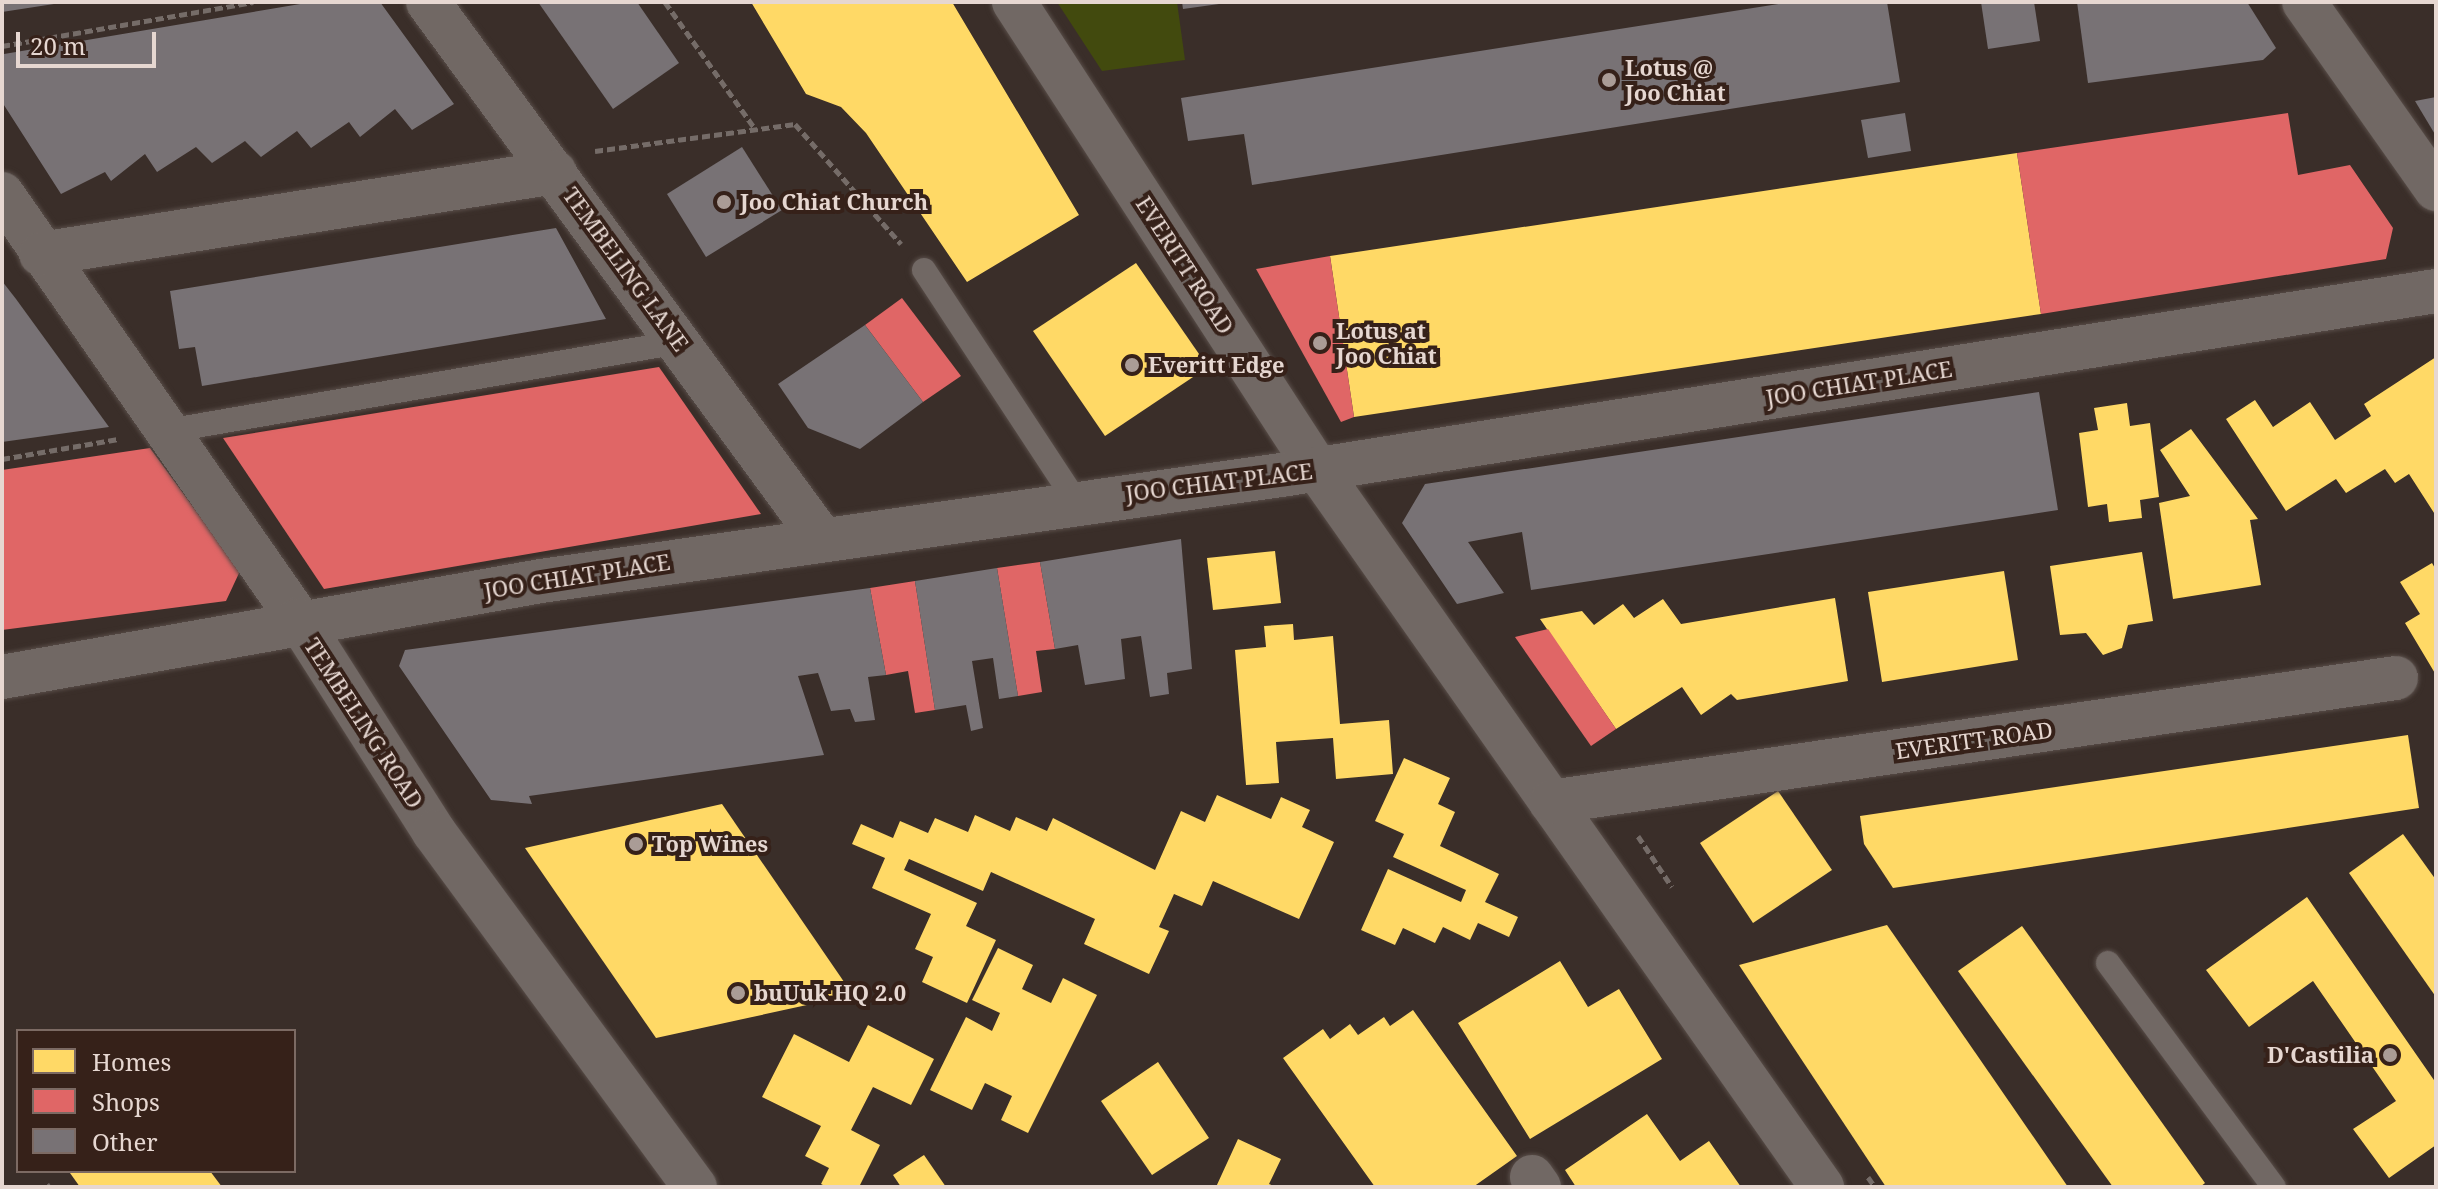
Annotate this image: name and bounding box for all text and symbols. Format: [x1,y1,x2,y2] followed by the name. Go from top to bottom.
[20,16,160,66] scale bar
[30,29,86,62] text: 20 m
[1625,54,1726,106] place label: Lotus @ Joo Chiat
[1600,71,1618,89] marker: Lotus @ Joo Chiat
[558,182,694,356] street label: TEMBELING LANE
[740,189,928,215] place label: Joo Chiat Church
[1131,191,1239,339] street label: EVERITT ROAD
[715,193,733,211] marker: Joo Chiat Church
[1336,317,1437,368] place label: Lotus at Joo Chiat
[1311,334,1329,352] marker: Lotus at Joo Chiat
[1148,352,1285,378] place label: Everitt Edge
[1764,355,1954,411] street label: JOO CHIAT PLACE
[1123,356,1141,374] marker: Everitt Edge
[1124,457,1314,507] street label: JOO CHIAT PLACE
[482,548,672,604] street label: JOO CHIAT PLACE
[299,633,429,813] street label: TEMBELING ROAD
[1894,716,2054,764] street label: EVERITT ROAD
[652,831,768,857] place label: Top Wines
[627,835,645,853] marker: Top Wines
[754,980,906,1006] place label: buUuk HQ 2.0
[729,984,747,1002] marker: buUuk HQ 2.0
[16,1029,296,1173] legend
[2267,1042,2374,1068] place label: D'Castilia
[92,1045,171,1078] text: Homes
[2381,1046,2399,1064] marker: D'Castilia
[92,1085,160,1118] text: Shops
[92,1125,158,1158] text: Other

